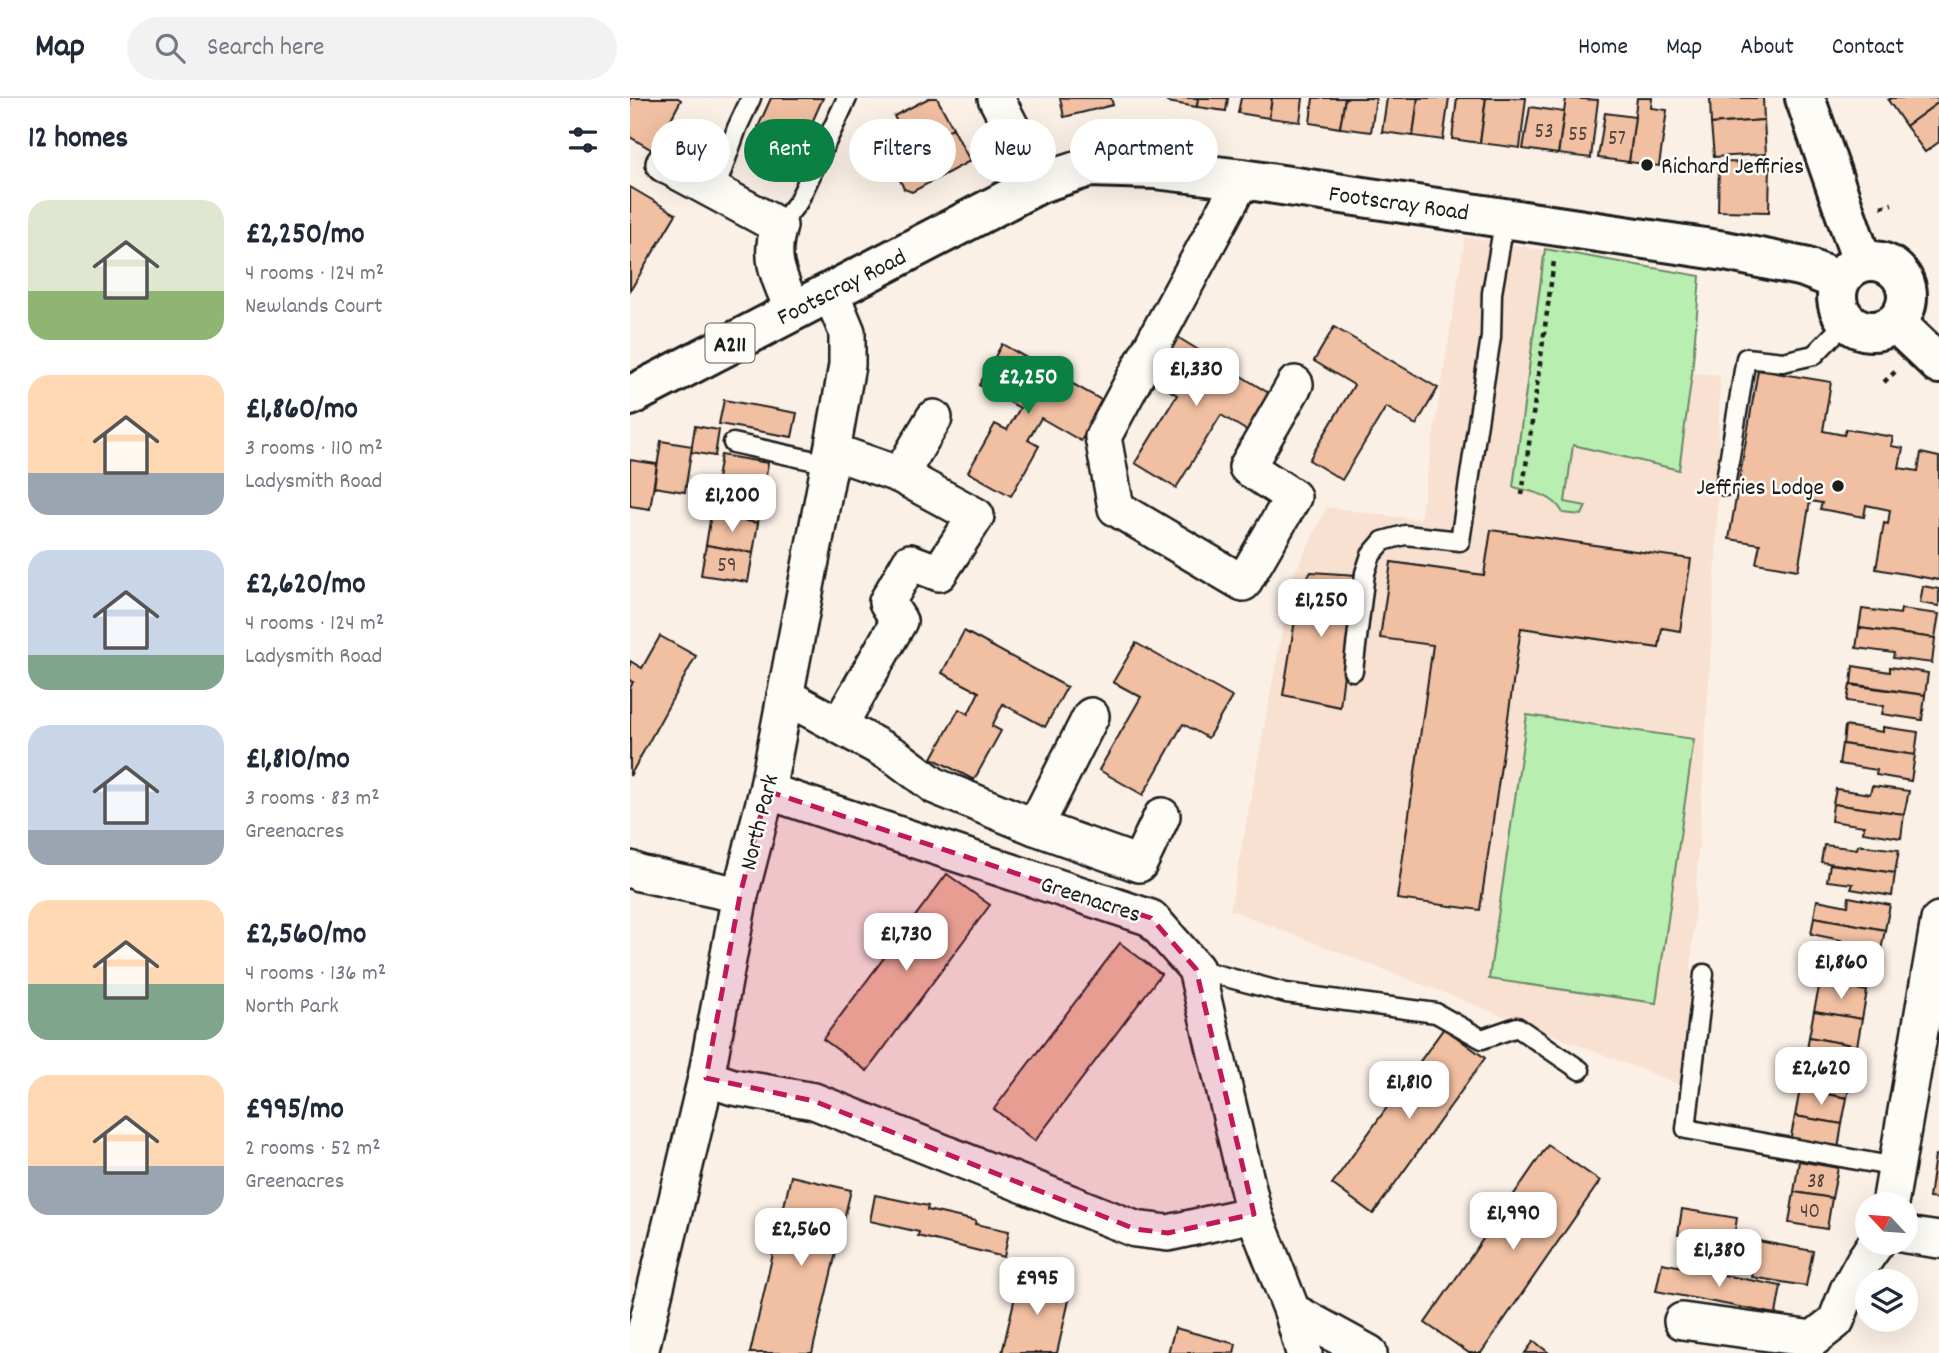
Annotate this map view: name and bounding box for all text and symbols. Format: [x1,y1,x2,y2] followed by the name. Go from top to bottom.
[127,17,617,80] search box
[35,25,85,72] text: Map
[151,29,189,67] icon: search
[207,30,325,67] text: Search here
[1578,31,1628,65] text: Home
[1666,31,1702,65] text: Map
[1740,31,1794,65] text: About
[1832,31,1904,65] text: Contact
[1534,118,1554,148] house number: 53
[28,119,128,162] text: 12 homes
[651,119,730,182] chip: Buy
[744,119,835,182] chip: Rent
[849,119,956,182] chip: Filters
[970,119,1056,182] chip: New
[1070,119,1218,182] chip: Apartment
[564,121,602,159] icon: filters
[1568,121,1588,151] house number: 55
[1608,125,1626,155] house number: 57
[1661,151,1804,185] place label: Richard Jeffries
[1639,157,1655,173] marker: Richard Jeffries
[1326,178,1471,232] street label: Footscray Road
[245,215,365,258] text: £2,250/mo
[84,228,168,312] icon: home
[772,242,913,336] street label: Footscray Road
[245,258,384,291] text: 4 rooms · 124 m²
[245,291,382,324] text: Newlands Court
[706,324,754,362] road number: A211
[1139,348,1253,408] pin: £1,330
[1169,354,1223,387] text: £1,330
[971,356,1085,416] pin: £2,250
[998,362,1058,395] text: £2,250
[245,390,358,433] text: £1,860/mo
[84,403,168,487] icon: home
[245,433,383,466] text: 3 rooms · 110 m²
[245,466,382,499] text: Ladysmith Road
[1696,472,1824,506] place label: Jeffries Lodge
[675,474,789,534] pin: £1,200
[1830,478,1846,494] marker: Jeffries Lodge
[704,480,760,513] text: £1,200
[717,552,737,582] house number: 59
[245,565,365,608] text: £2,620/mo
[84,578,168,662] icon: home
[1264,580,1378,639] pin: £1,250
[1294,585,1348,618] text: £1,250
[245,608,384,641] text: 4 rooms · 124 m²
[245,641,382,674] text: Ladysmith Road
[245,740,350,783] text: £1,810/mo
[84,753,168,837] icon: home
[733,771,789,874] street label: North Park
[245,783,380,816] text: 3 rooms · 83 m²
[245,816,344,849] text: Greenacres
[1035,869,1145,933] street label: Greenacres
[849,914,963,973] pin: £1,730
[245,915,366,958] text: £2,560/mo
[880,919,932,952] text: £1,730
[84,928,168,1012] icon: home
[1784,942,1898,1001] pin: £1,860
[1814,947,1868,980] text: £1,860
[245,958,386,991] text: 4 rooms · 136 m²
[245,991,339,1024] text: North Park
[1764,1048,1878,1107] pin: £2,620
[1791,1053,1851,1086] text: £2,620
[1352,1062,1466,1121] pin: £1,810
[1385,1067,1433,1100] text: £1,810
[245,1090,344,1133] text: £995/mo
[84,1103,168,1187] icon: home
[245,1133,381,1166] text: 2 rooms · 52 m²
[245,1166,344,1199] text: Greenacres
[1807,1168,1825,1198] house number: 38
[1456,1192,1570,1252] pin: £1,990
[1855,1192,1918,1255] north arrow
[1855,1192,1918,1332] map controls
[1486,1198,1540,1231] text: £1,990
[1800,1198,1820,1228] house number: 40
[744,1208,858,1268] pin: £2,560
[771,1214,831,1247] text: £2,560
[1662,1230,1776,1289] pin: £1,380
[1693,1235,1745,1268] text: £1,380
[996,1258,1078,1317] pin: £995
[1015,1263,1059,1296] text: £995
[1855,1269,1918,1332] button: layers

